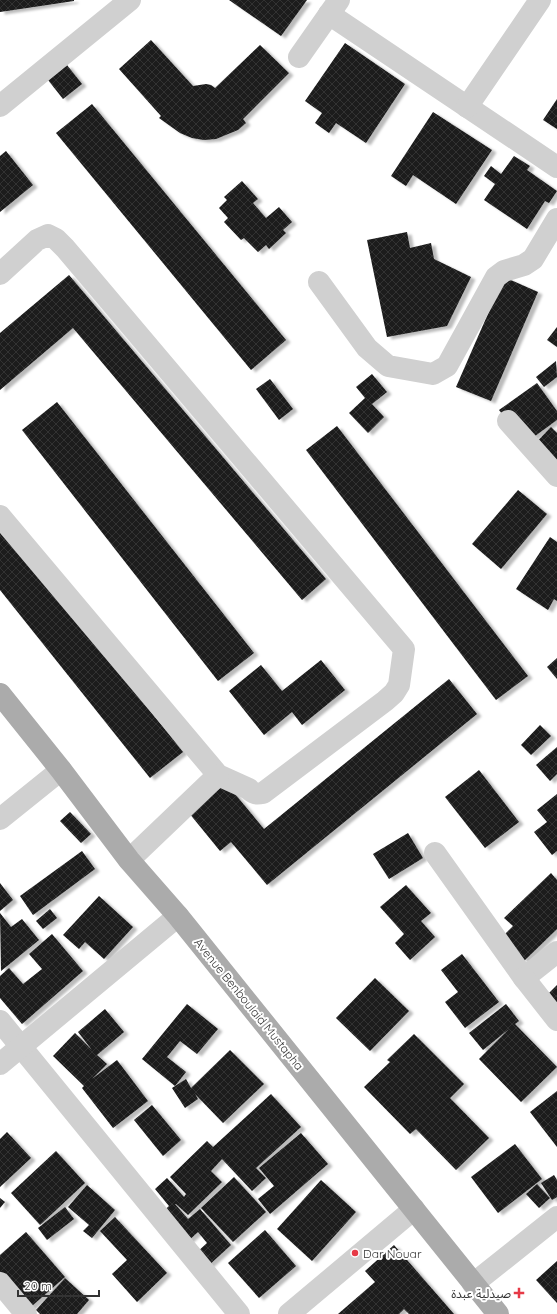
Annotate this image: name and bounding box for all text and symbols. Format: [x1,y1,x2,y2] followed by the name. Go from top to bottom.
[191,935,307,1073] street label: Avenue Benboulaid Mustapha
[363,1246,422,1261] place label: Dar Nouar
[350,1248,360,1258] marker: Dar Nouar
[18,1272,99,1298] scale bar
[24,1278,52,1293] text: 20 m
[451,1286,511,1301] place label: صيدلية عبدة
[514,1288,524,1298] marker: صيدلية عبدة

